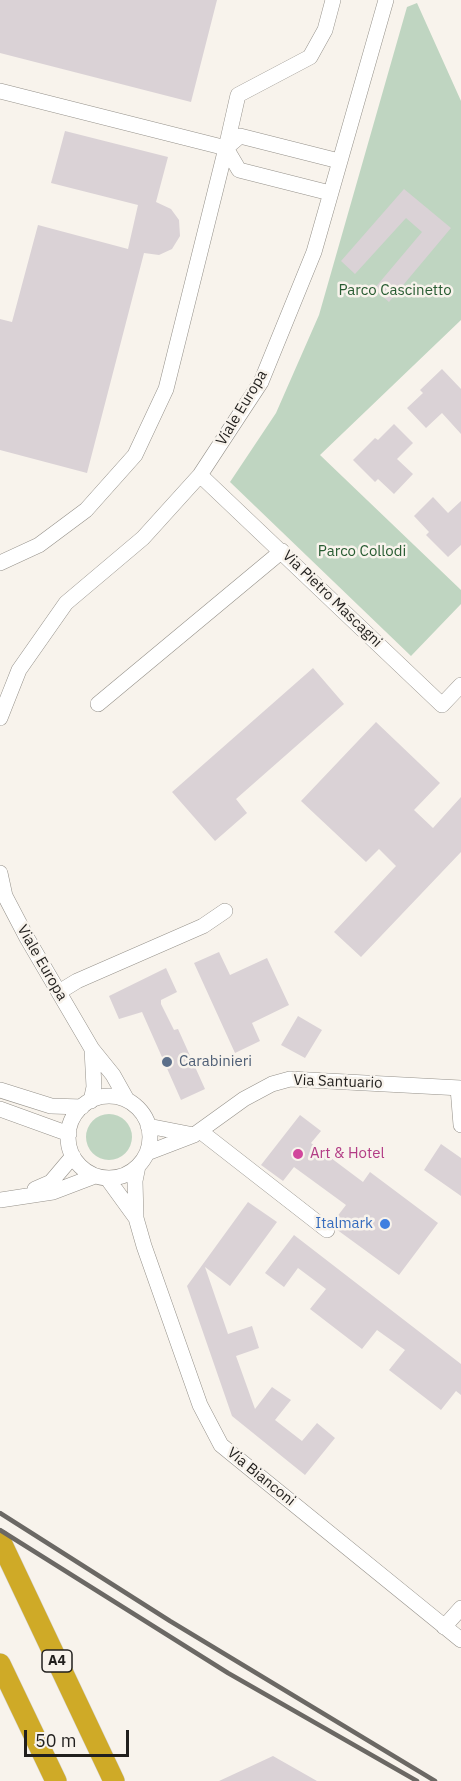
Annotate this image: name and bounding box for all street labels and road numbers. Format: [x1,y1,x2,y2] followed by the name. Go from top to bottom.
[213,367,271,449] street label: Viale Europa
[278,547,386,651] street label: Via Pietro Mascagni
[13,922,71,1004] street label: Viale Europa
[293,1071,383,1093] street label: Via Santuario
[223,1444,299,1510] street label: Via Bianconi
[42,1650,72,1672] road number: A4

